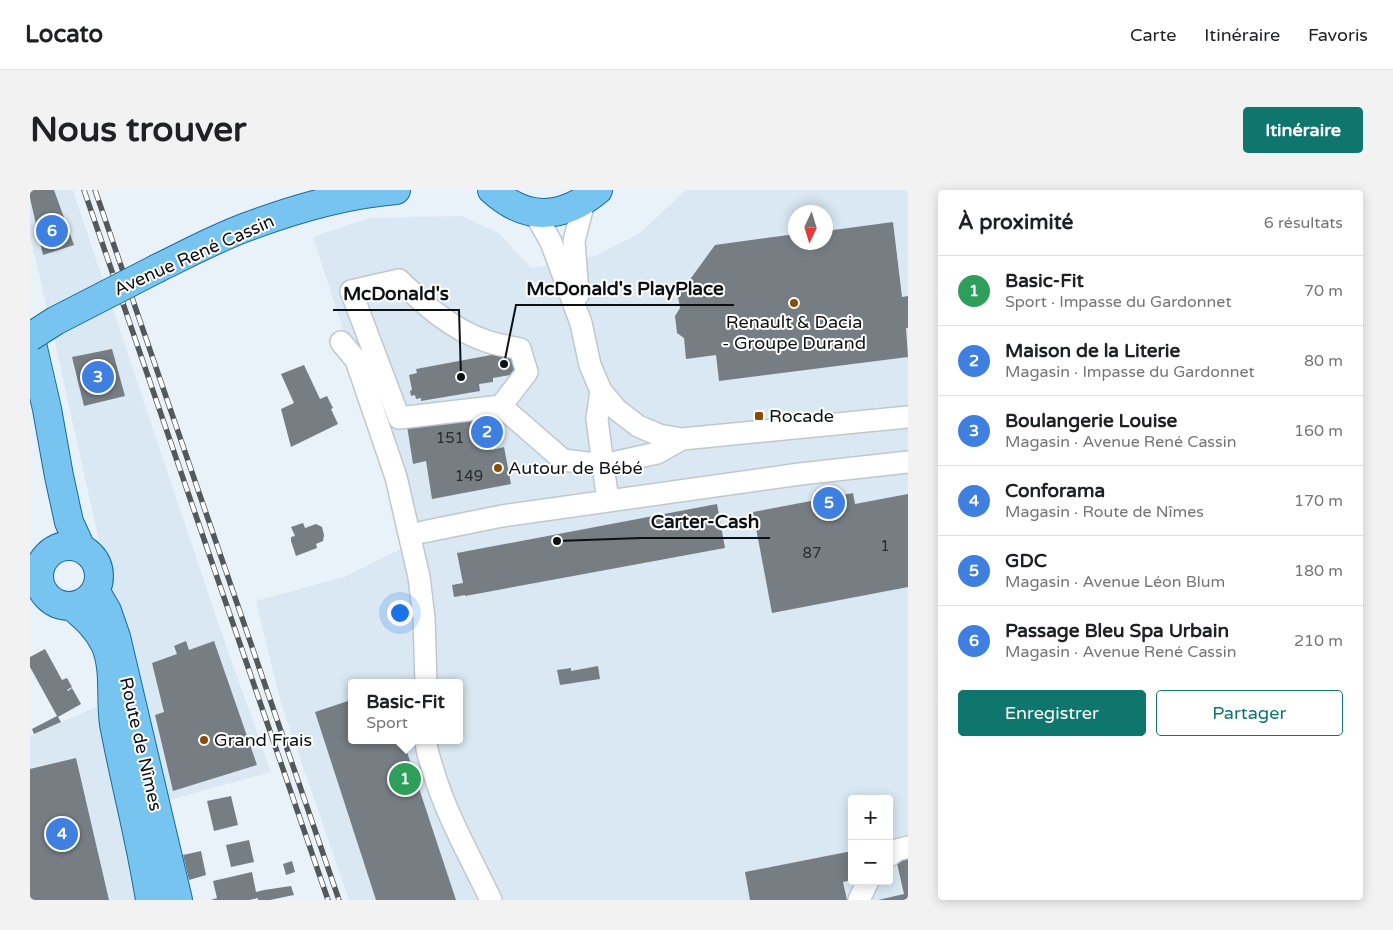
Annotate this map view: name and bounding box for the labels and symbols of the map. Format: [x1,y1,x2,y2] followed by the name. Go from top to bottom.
[788,205,833,250] north arrow
[110,210,278,300] street label: Avenue René Cassin
[36,212,68,250] pin: 6
[516,271,734,305] callout: McDonald's PlayPlace
[333,276,459,310] callout: McDonald's
[526,278,724,301] text: McDonald's PlayPlace
[343,283,449,305] text: McDonald's
[788,297,800,309] marker: Renault & Dacia - Groupe Durand
[722,311,866,354] place label: Renault & Dacia - Groupe Durand
[82,358,114,396] pin: 3
[769,405,834,427] place label: Rocade
[753,410,765,422] marker: Rocade
[471,413,503,451] pin: 2
[436,429,464,447] house number: 151
[508,457,643,479] place label: Autour de Bébé
[492,462,504,474] marker: Autour de Bébé
[455,467,483,485] house number: 149
[813,484,845,522] pin: 5
[641,504,770,538] callout: Carter-Cash
[651,511,759,533] text: Carter-Cash
[880,537,890,555] house number: 1
[803,544,821,562] house number: 87
[387,600,413,626] your location
[115,675,167,813] street label: Route de Nîmes
[214,729,312,751] place label: Grand Frais
[198,734,210,746] marker: Grand Frais
[389,760,421,798] pin: 1
[46,815,78,853] pin: 4

